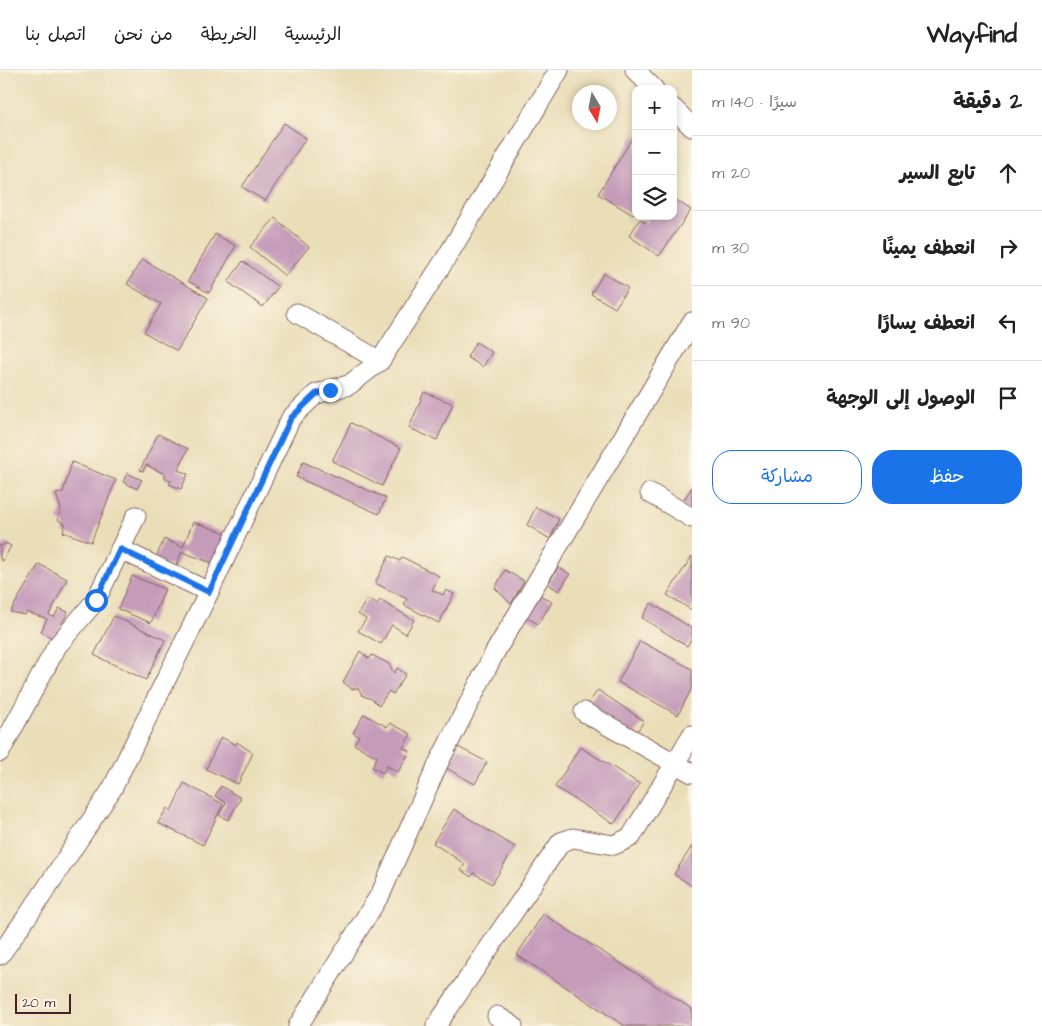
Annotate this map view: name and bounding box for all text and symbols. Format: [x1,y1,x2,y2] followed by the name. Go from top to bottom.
[927,18,1017,52] text: Wayfind
[25,22,86,47] text: اتصل بنا
[114,22,173,47] text: من نحن
[201,22,257,47] text: الخريطة
[285,22,341,47] text: الرئيسية
[572,85,617,130] north arrow
[632,85,677,220] map controls
[632,85,677,130] button: +
[953,87,1022,116] text: 2 دقيقة
[712,91,797,113] text: سيرًا · 140 m
[632,130,677,175] button: −
[994,159,1022,187] icon: ahead
[900,160,975,187] text: تابع السير
[712,162,750,184] text: 20 m
[632,175,677,220] button: layers
[994,234,1022,262] icon: right
[883,235,975,262] text: انعطف يمينًا
[712,237,749,259] text: 30 m
[994,309,1022,337] icon: left
[878,310,975,337] text: انعطف يسارًا
[712,312,750,334] text: 90 m
[319,379,342,402] route end
[994,384,1022,412] icon: arrive
[826,385,975,412] text: الوصول إلى الوجهة
[712,450,862,504] button: مشاركة
[872,450,1022,504] button: حفظ
[85,589,108,612] route start
[15,991,71,1014] scale bar
[22,993,55,1013] text: 20 m

